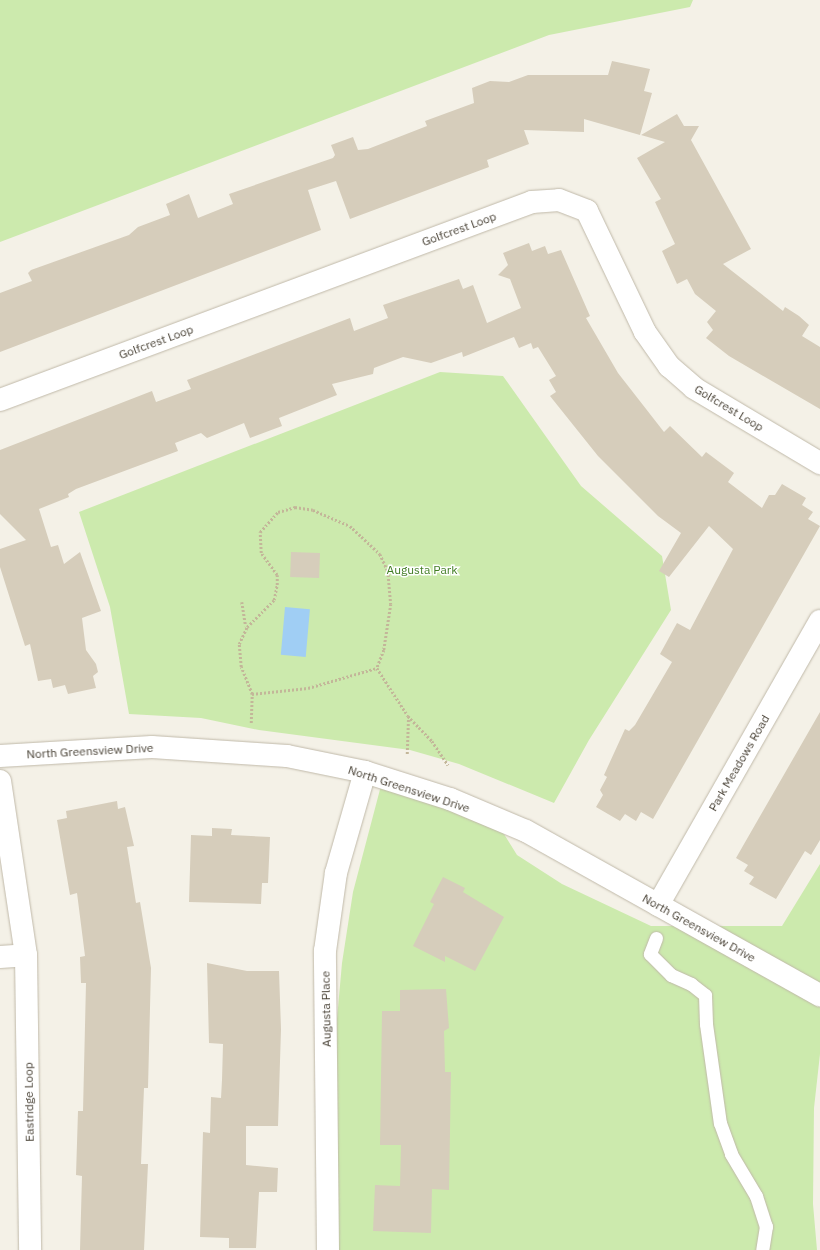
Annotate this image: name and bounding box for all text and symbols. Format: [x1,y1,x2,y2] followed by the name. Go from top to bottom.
[420,209,498,249] street label: Golfcrest Loop
[117,322,195,362] street label: Golfcrest Loop
[692,382,766,434] street label: Golfcrest Loop
[386,563,458,577] park label: Augusta Park
[706,712,772,814] street label: Park Meadows Road
[26,740,154,762] street label: North Greensview Drive
[346,762,472,816] street label: North Greensview Drive
[640,891,758,965] street label: North Greensview Drive
[318,971,334,1047] street label: Augusta Place
[21,1062,37,1142] street label: Eastridge Loop

